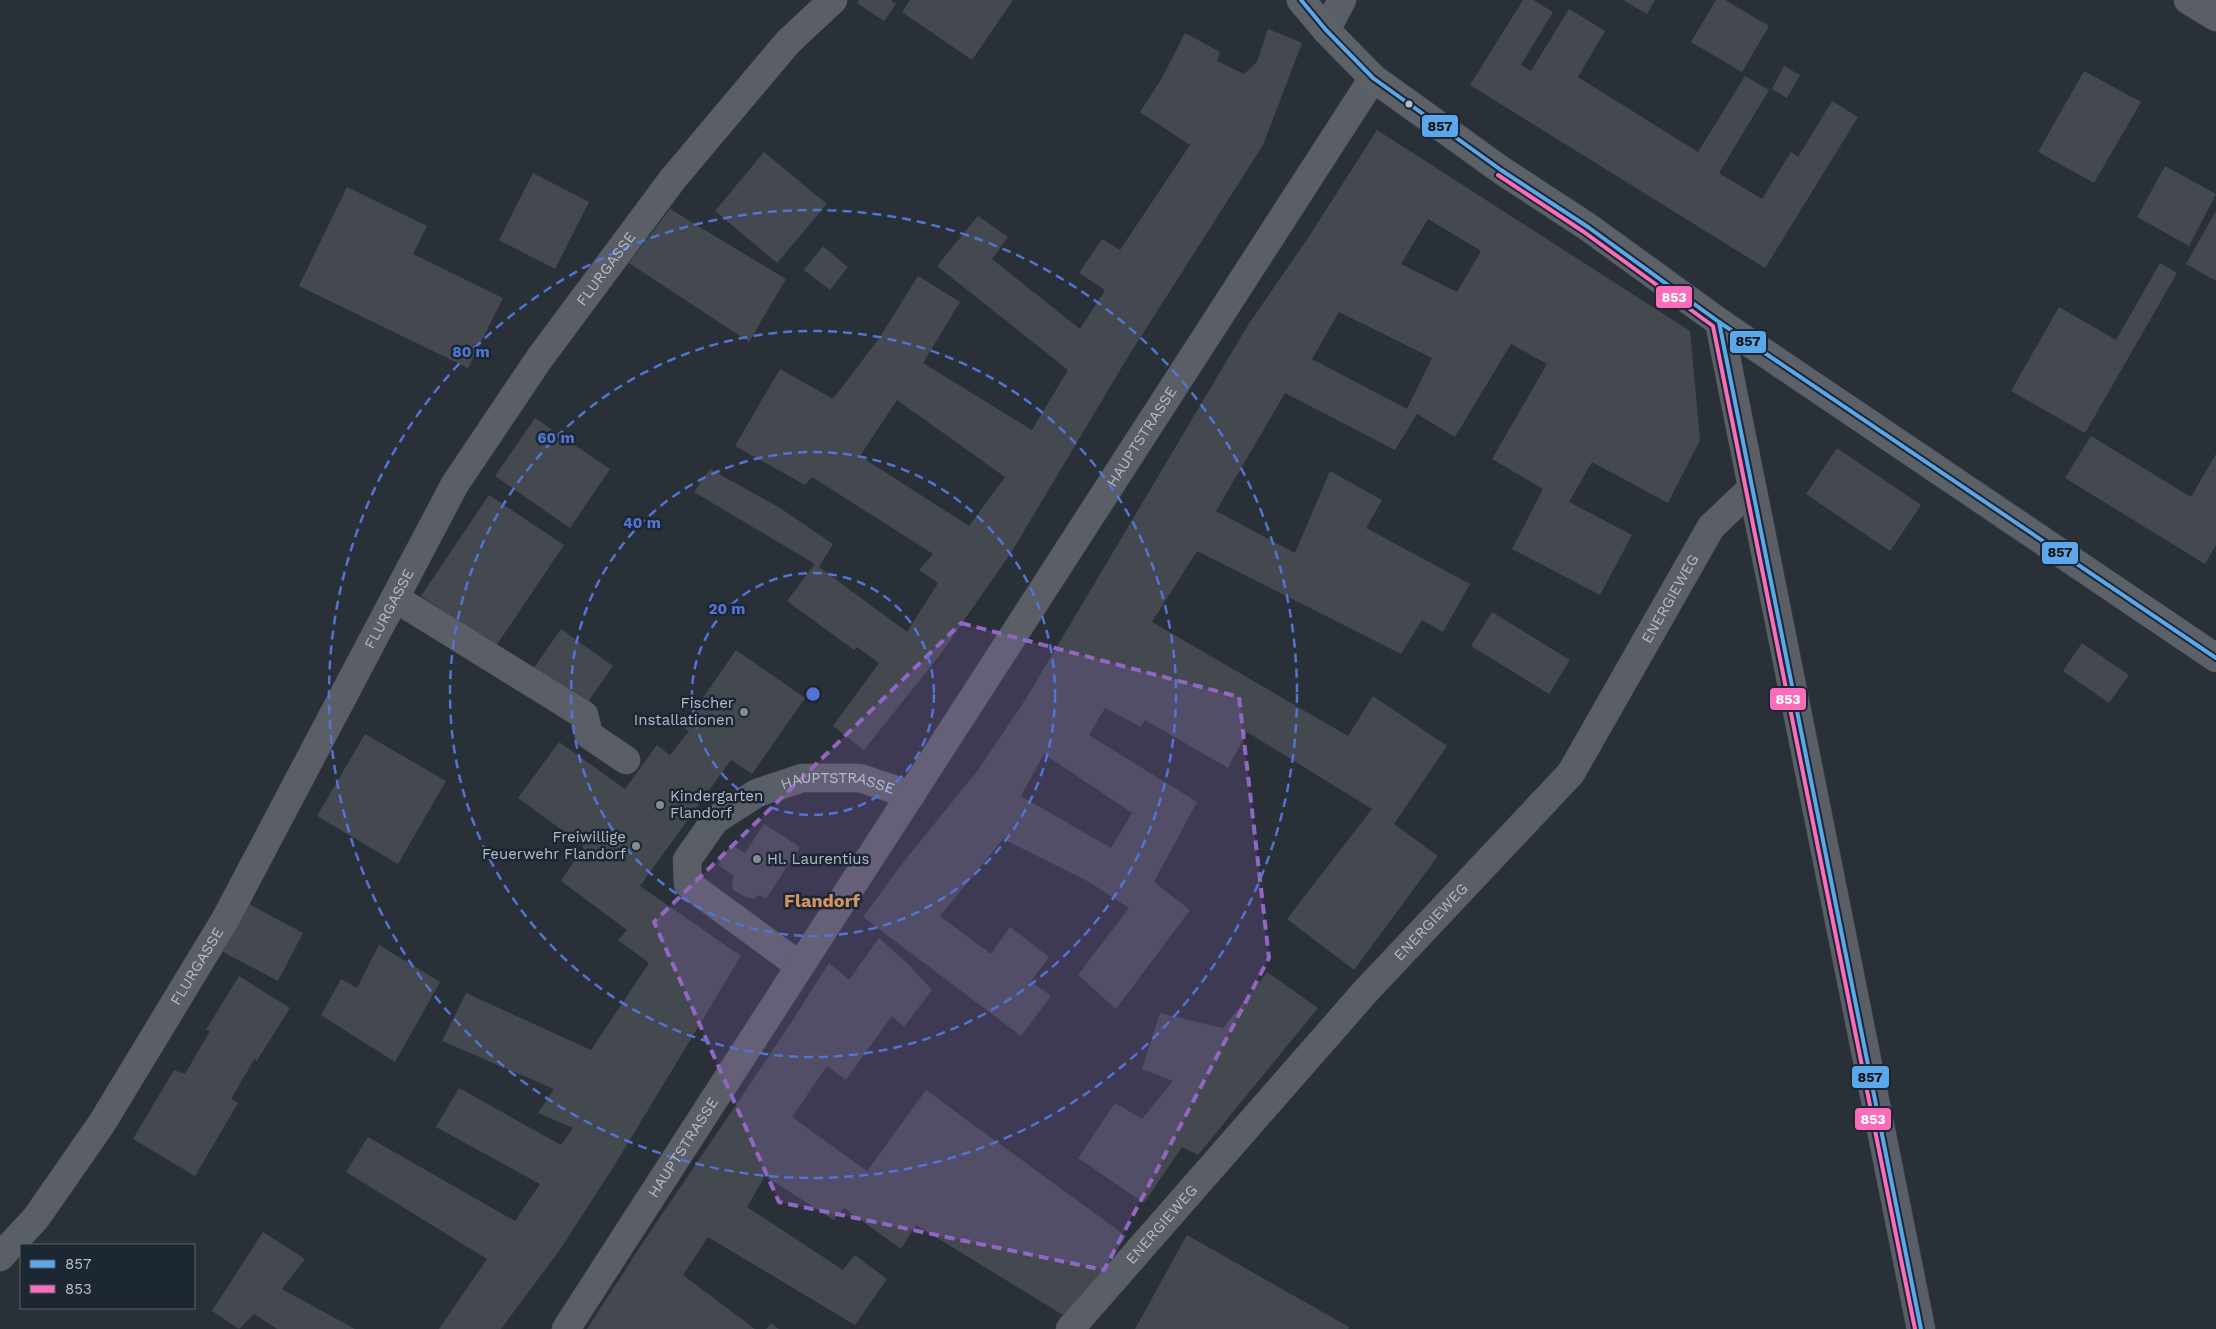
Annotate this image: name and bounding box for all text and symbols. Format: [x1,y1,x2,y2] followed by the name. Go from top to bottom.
[1404,99,1414,109] unlabelled marker
[1421,114,1459,138] line badge: 857
[1427,118,1453,134] text: 857
[573,228,639,309] street label: FLURGASSE
[1655,285,1693,309] line badge: 853
[1661,289,1687,305] text: 853
[1729,330,1767,354] line badge: 857
[1735,333,1761,349] text: 857
[452,343,490,361] text: 80 m
[1103,383,1181,490] street label: HAUPTSTRASSE
[537,429,575,447] text: 60 m
[623,514,661,532] text: 40 m
[2041,541,2079,565] line badge: 857
[2047,544,2073,560] text: 857
[1638,551,1703,647] street label: ENERGIEWEG
[361,566,418,652] street label: FLURGASSE
[708,600,746,618] text: 20 m
[804,685,822,703] centre of rings
[1769,687,1807,711] line badge: 853
[1775,691,1801,707] text: 853
[634,694,734,729] place label: Fischer Installationen
[738,706,750,718] marker: Fischer Installationen
[778,769,897,798] street label: HAUPTSTRASSE
[670,787,763,822] place label: Kindergarten Flandorf
[654,799,666,811] marker: Kindergarten Flandorf
[482,828,626,863] place label: Freiwillige Feuerwehr Flandorf
[630,840,642,852] marker: Freiwillige Feuerwehr Flandorf
[767,850,870,868] place label: Hl. Laurentius
[751,853,763,865] marker: Hl. Laurentius
[1390,880,1472,964] street label: ENERGIEWEG
[784,890,861,911] district label: Flandorf
[166,924,227,1009] street label: FLURGASSE
[1851,1065,1890,1089] line badge: 857
[1857,1069,1883,1085] text: 857
[644,1094,722,1201] street label: HAUPTSTRASSE
[1854,1107,1892,1131] line badge: 853
[1860,1111,1886,1127] text: 853
[1122,1181,1201,1268] street label: ENERGIEWEG
[20,1244,195,1309] legend
[65,1255,91,1273] text: 857
[65,1280,92,1298] text: 853

